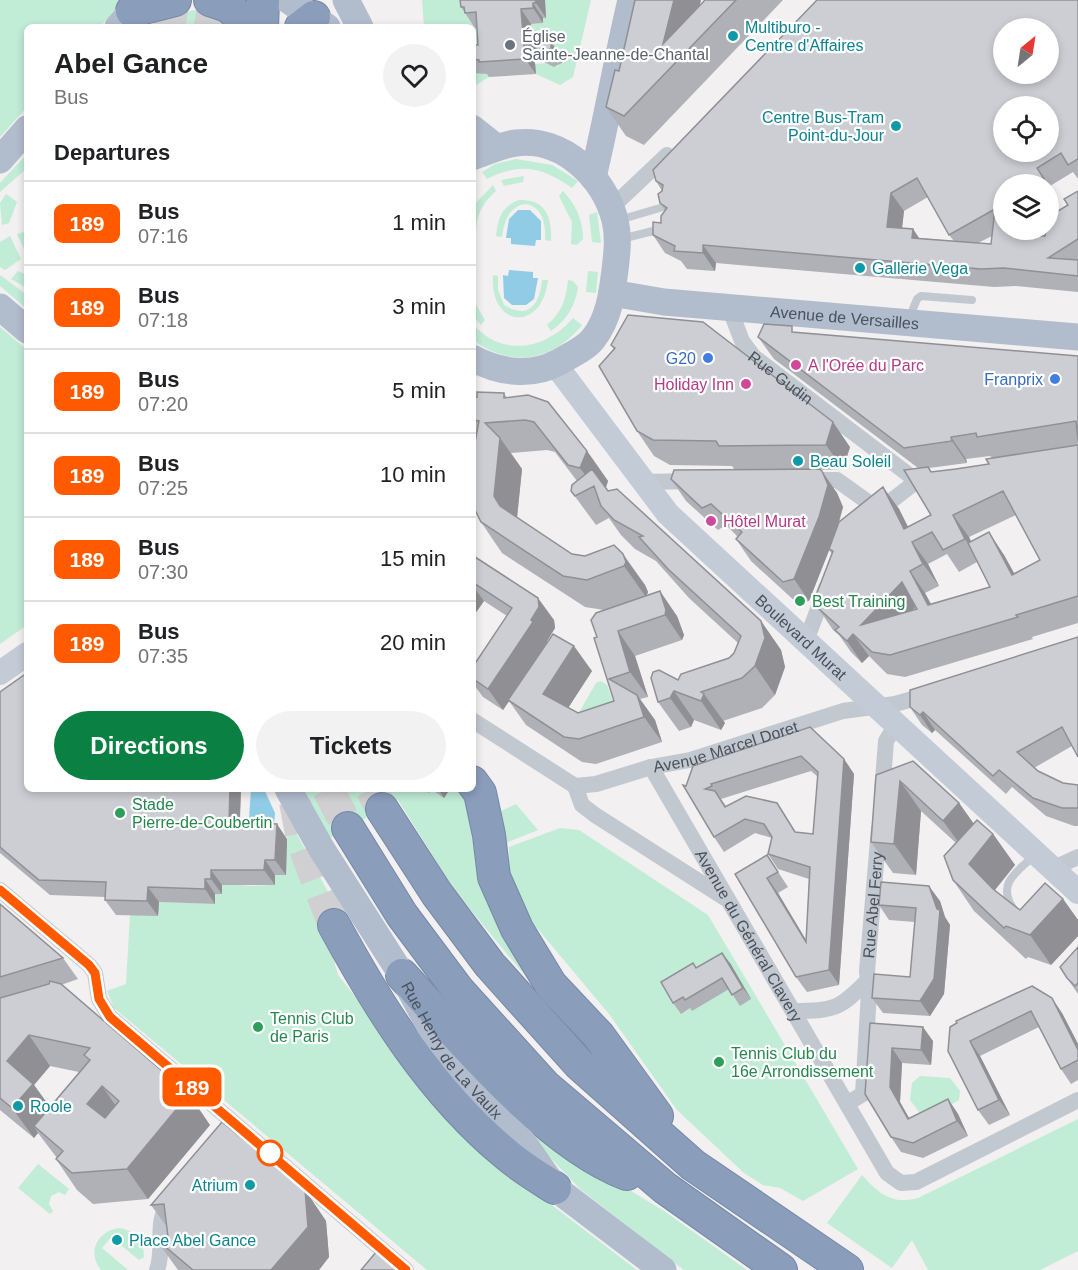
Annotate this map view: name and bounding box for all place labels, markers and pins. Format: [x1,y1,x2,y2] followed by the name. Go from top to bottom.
[745,19,863,54] place label: Multiburo - Centre d'Affaires
[522,27,709,63] place label: Église Sainte-Jeanne-de-Chantal
[726,29,740,43] marker: Multiburo - Centre d'Affaires
[503,38,517,52] marker: Église Sainte-Jeanne-de-Chantal
[762,109,885,144] place label: Centre Bus-Tram Point-du-Jour
[889,119,903,133] marker: Centre Bus-Tram Point-du-Jour
[872,260,968,277] place label: Gallerie Vega
[853,261,867,275] marker: Gallerie Vega
[666,350,696,367] place label: G20
[701,351,715,365] marker: G20
[808,357,924,374] place label: A l'Orée du Parc
[789,358,803,372] marker: A l'Orée du Parc
[984,371,1043,388] place label: Franprix
[1048,372,1062,386] marker: Franprix
[654,376,734,393] place label: Holiday Inn
[739,377,753,391] marker: Holiday Inn
[810,453,891,470] place label: Beau Soleil
[791,454,805,468] marker: Beau Soleil
[723,513,806,530] place label: Hôtel Murat
[704,514,718,528] marker: Hôtel Murat
[812,593,905,610] place label: Best Training
[793,594,807,608] marker: Best Training
[132,796,273,831] place label: Stade Pierre-de-Coubertin
[113,806,127,820] marker: Stade Pierre-de-Coubertin
[270,1010,354,1045] place label: Tennis Club de Paris
[251,1020,265,1034] marker: Tennis Club de Paris
[731,1045,874,1080] place label: Tennis Club du 16e Arrondissement
[712,1055,726,1069] marker: Tennis Club du 16e Arrondissement
[30,1098,72,1115] place label: Roole
[11,1099,25,1113] marker: Roole
[257,1140,283,1166] unlabelled marker
[192,1177,238,1194] place label: Atrium
[243,1178,257,1192] marker: Atrium
[129,1232,256,1249] place label: Place Abel Gance
[110,1233,124,1247] marker: Place Abel Gance

